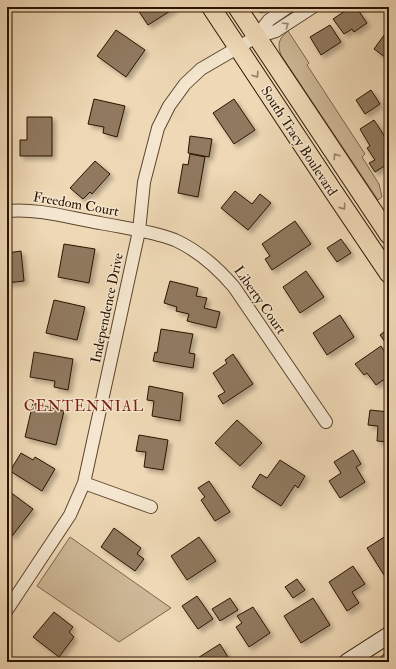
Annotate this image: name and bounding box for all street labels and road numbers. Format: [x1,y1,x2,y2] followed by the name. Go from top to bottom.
[256,83,341,200] street label: South Tracy Boulevard
[32,188,121,220] street label: Freedom Court
[87,251,128,365] street label: Independence Drive
[229,263,290,338] street label: Liberty Court

